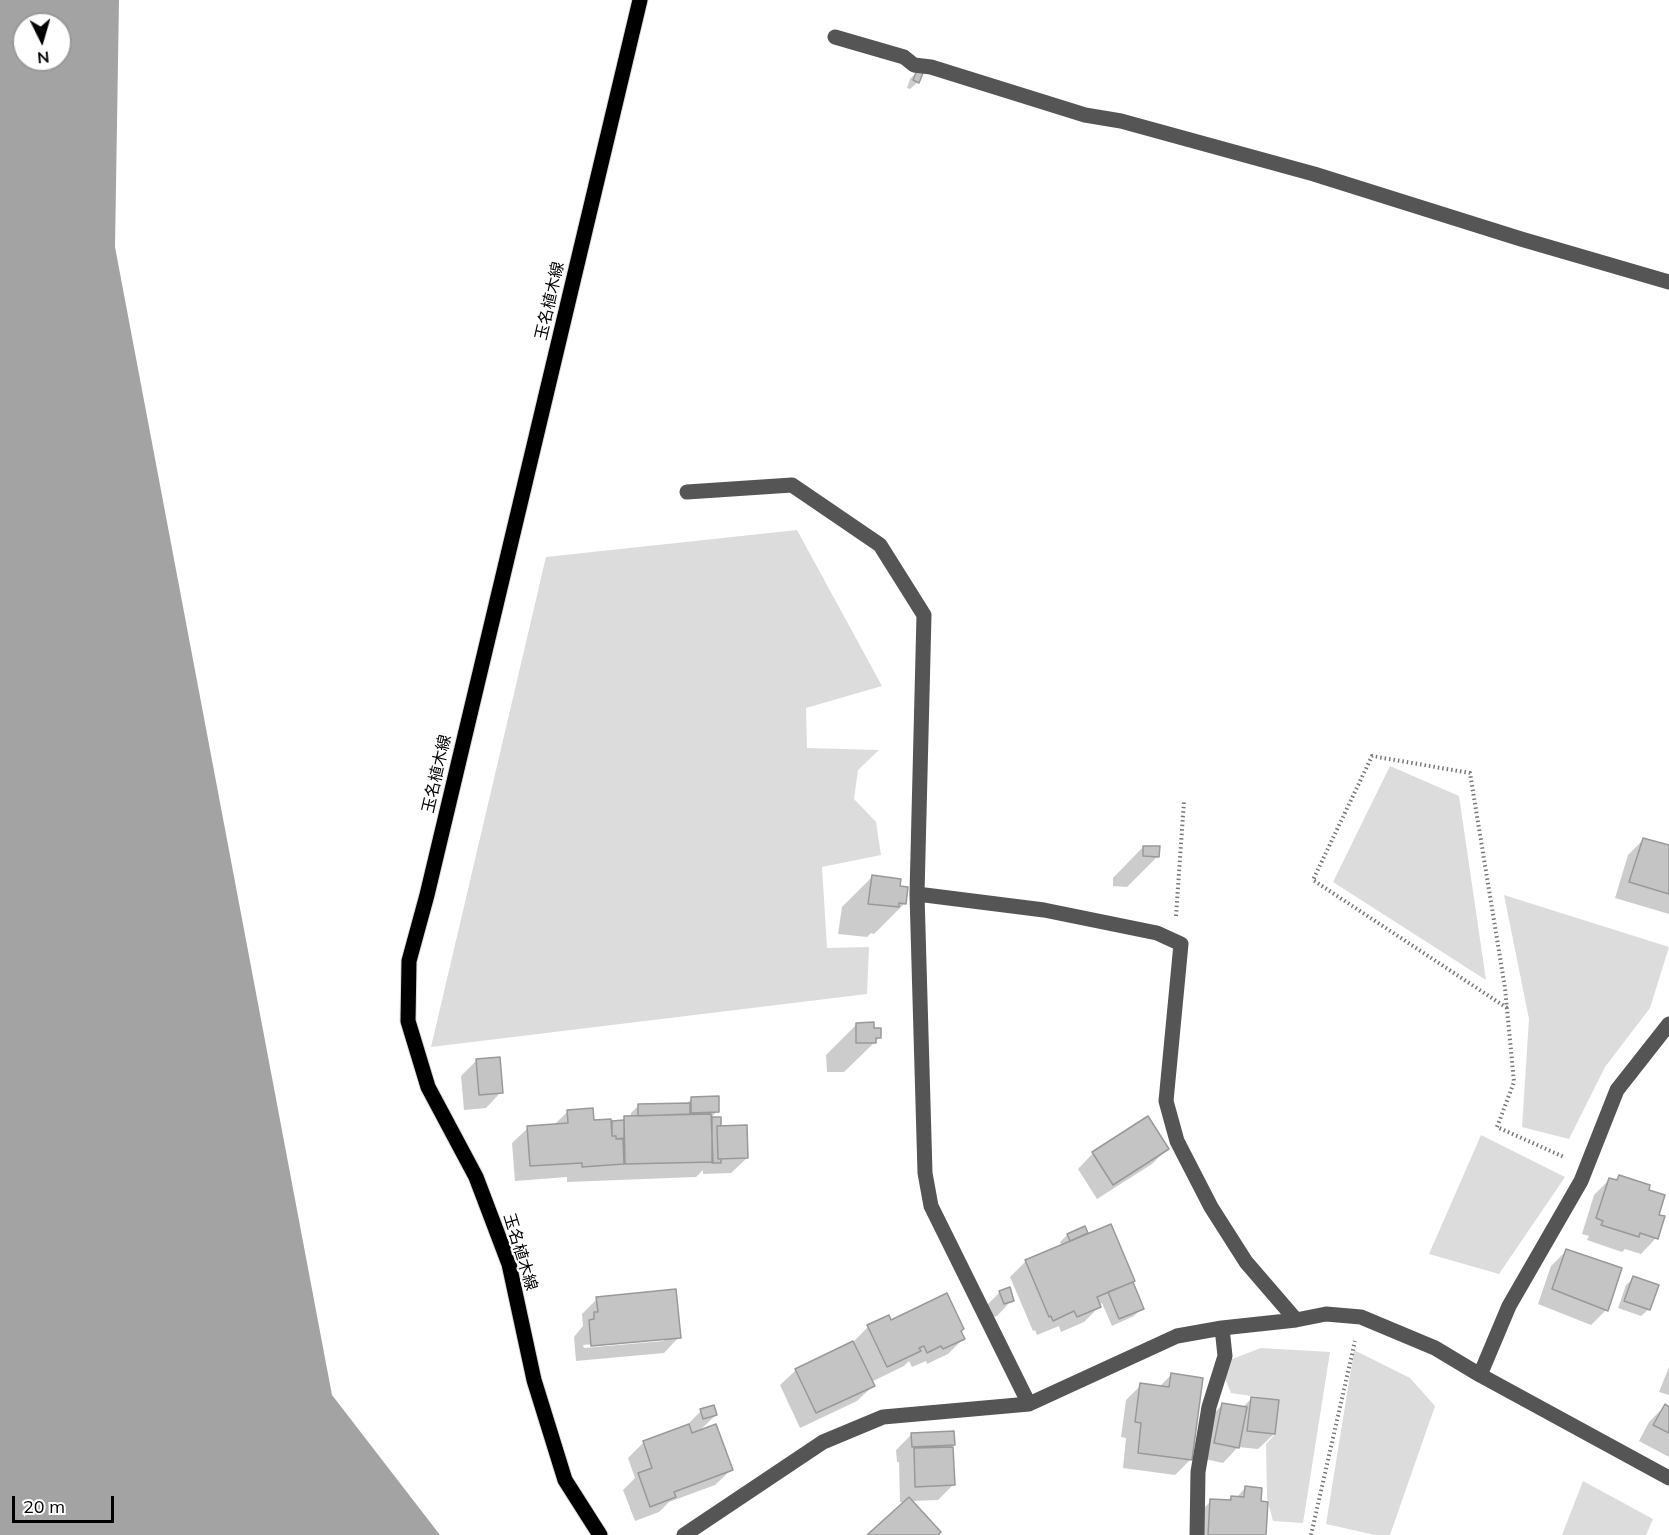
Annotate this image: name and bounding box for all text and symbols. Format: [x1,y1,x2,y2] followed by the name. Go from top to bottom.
[12,12,72,72] north arrow
[36,47,50,68] text: N
[532,260,568,342] street label: 玉名植木線
[419,733,455,815] street label: 玉名植木線
[499,1211,541,1293] street label: 玉名植木線
[15,1484,117,1522] scale bar
[23,1495,65,1518] text: 20 m

